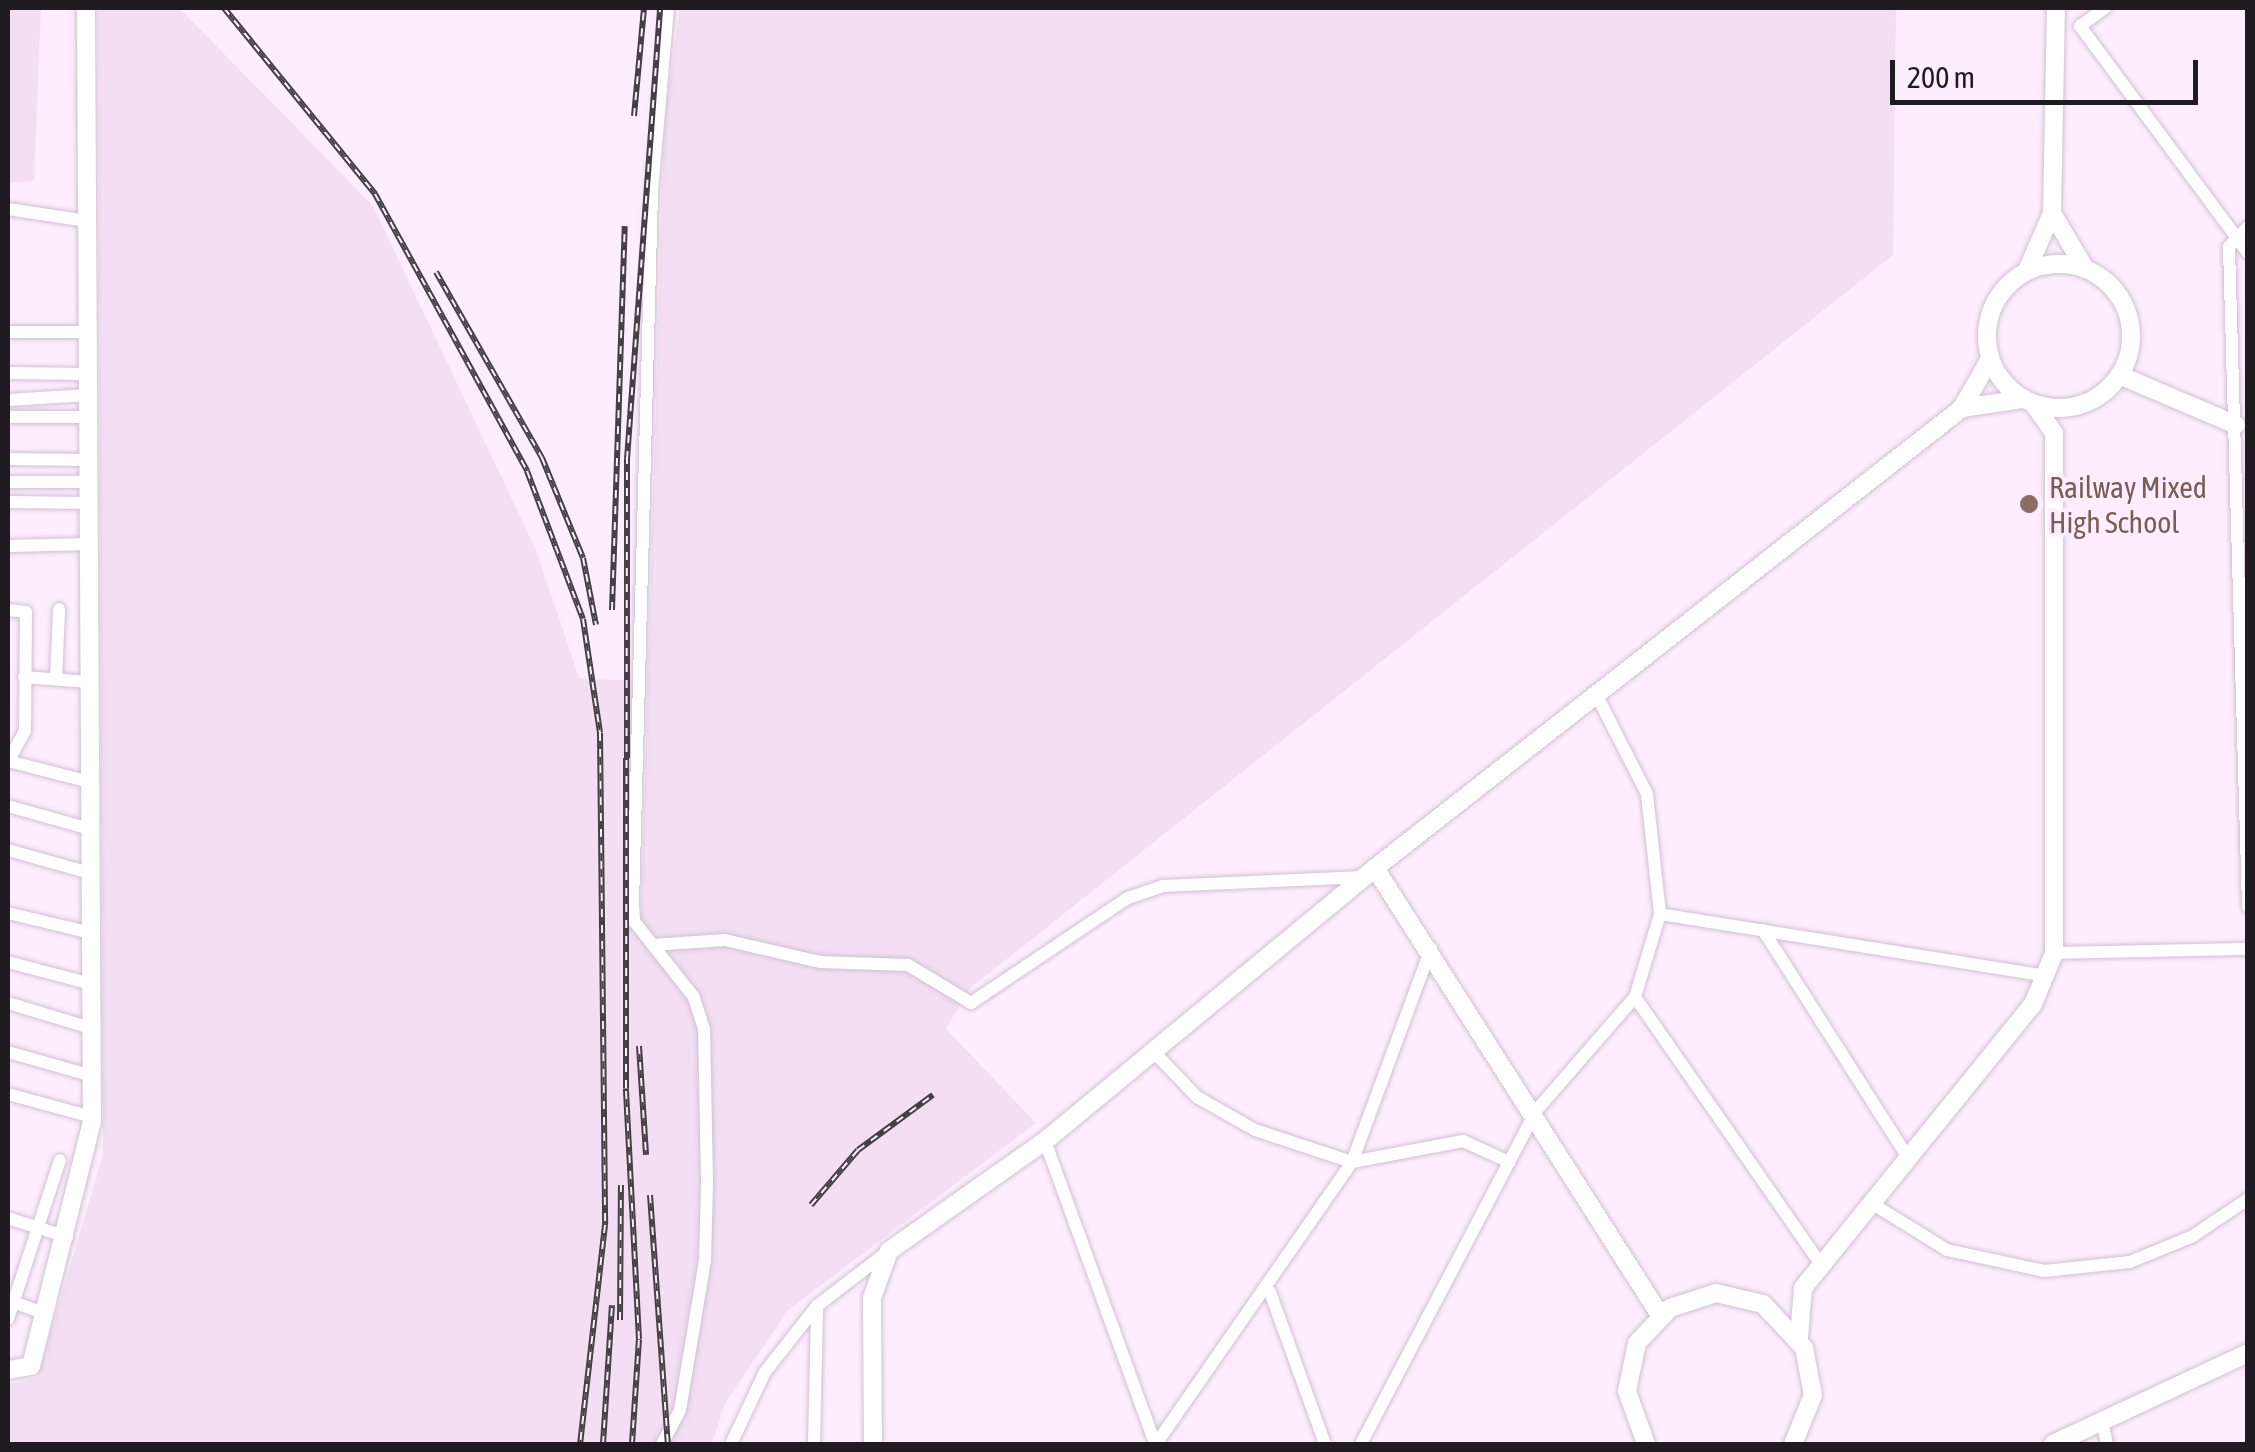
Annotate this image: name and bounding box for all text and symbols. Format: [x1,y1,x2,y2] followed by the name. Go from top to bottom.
[1895,40,2202,102] scale bar
[1907,60,1975,94] text: 200 m
[2049,469,2207,540] place label: Railway Mixed High School
[2018,493,2040,515] marker: Railway Mixed High School

